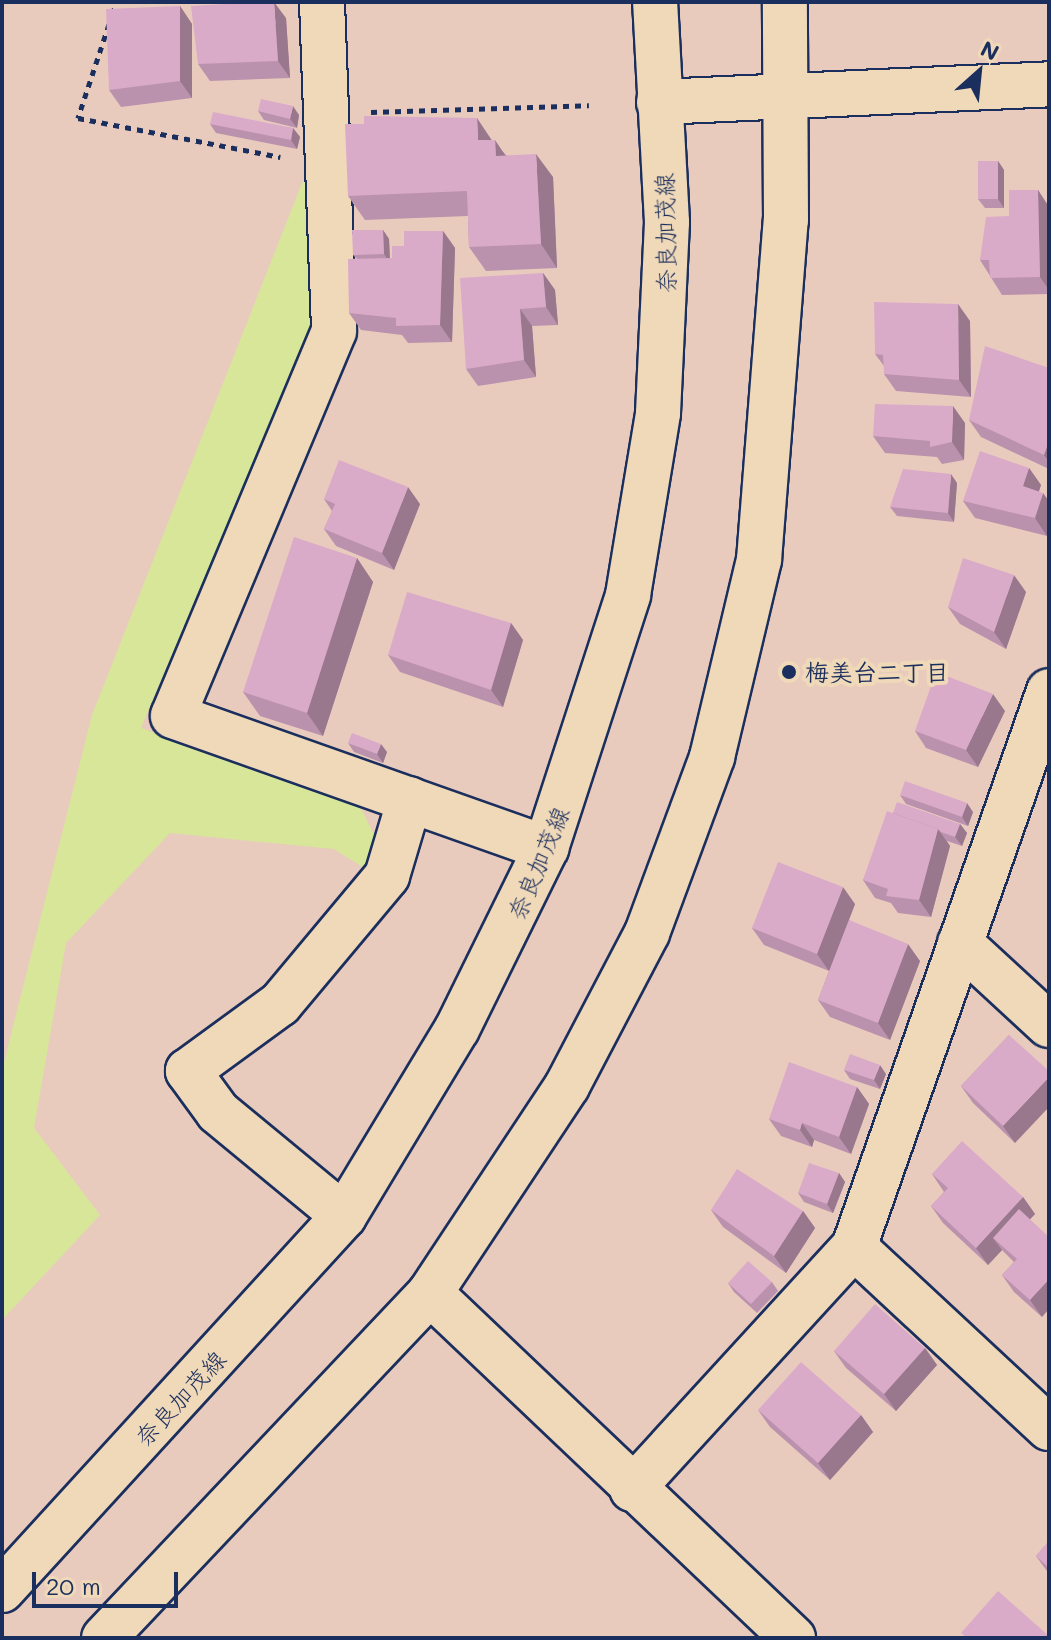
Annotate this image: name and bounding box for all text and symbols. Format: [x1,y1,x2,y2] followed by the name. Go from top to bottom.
[939,32,1019,112] north arrow
[976,33,1004,67] text: N
[650,173,680,293] street label: 奈良加茂線
[805,658,949,686] place label: 梅美台二丁目
[780,663,798,681] marker: 梅美台二丁目
[501,802,575,924] street label: 奈良加茂線
[129,1344,231,1452] street label: 奈良加茂線
[36,1556,182,1606] scale bar
[46,1570,101,1601] text: 20 m

